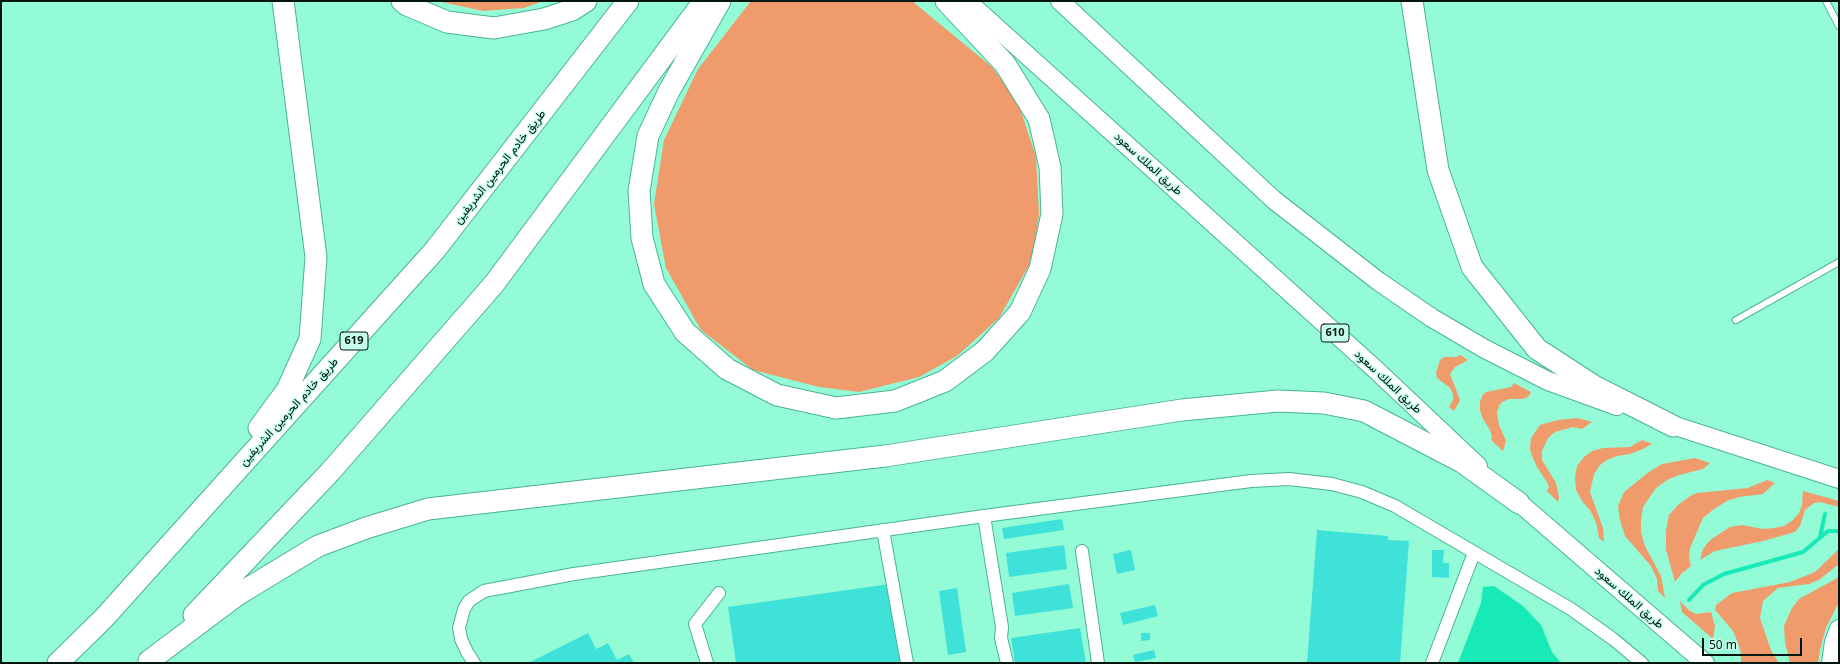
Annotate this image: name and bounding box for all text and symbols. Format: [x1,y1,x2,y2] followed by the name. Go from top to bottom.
[451,107,549,227] street label: طريق خادم الحرمين الشريفين
[1111,130,1185,198] street label: طريق الملك سعود
[1321,324,1349,342] road number: 610
[340,332,368,350] road number: 619
[1351,347,1425,417] street label: طريق الملك سعود
[237,355,341,469] street label: طريق خادم الحرمين الشريفين
[1591,564,1667,632] street label: طريق الملك سعود
[1704,630,1804,656] scale bar
[1709,636,1737,653] text: 50 m

